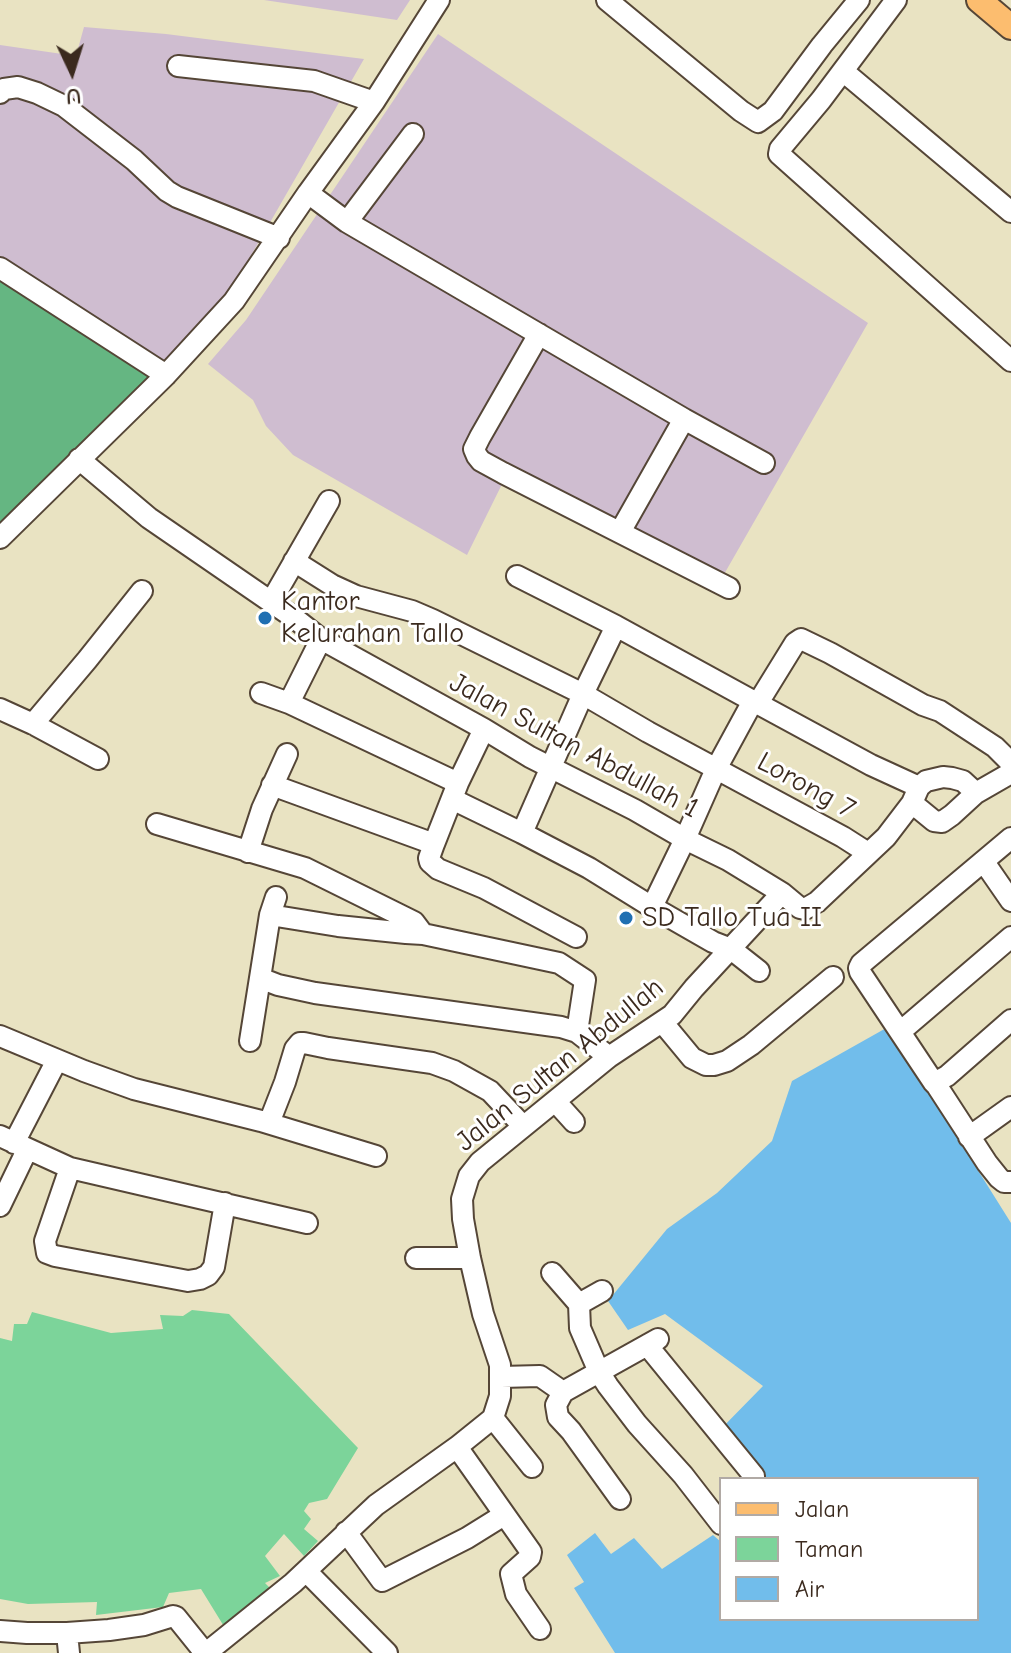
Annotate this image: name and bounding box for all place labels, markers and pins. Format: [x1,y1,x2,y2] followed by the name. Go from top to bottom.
[281,585,464,651] place label: Kantor Kelurahan Tallo
[256,609,274,627] marker: Kantor Kelurahan Tallo
[642,901,822,935] place label: SD Tallo Tua II
[617,909,635,927] marker: SD Tallo Tua II

